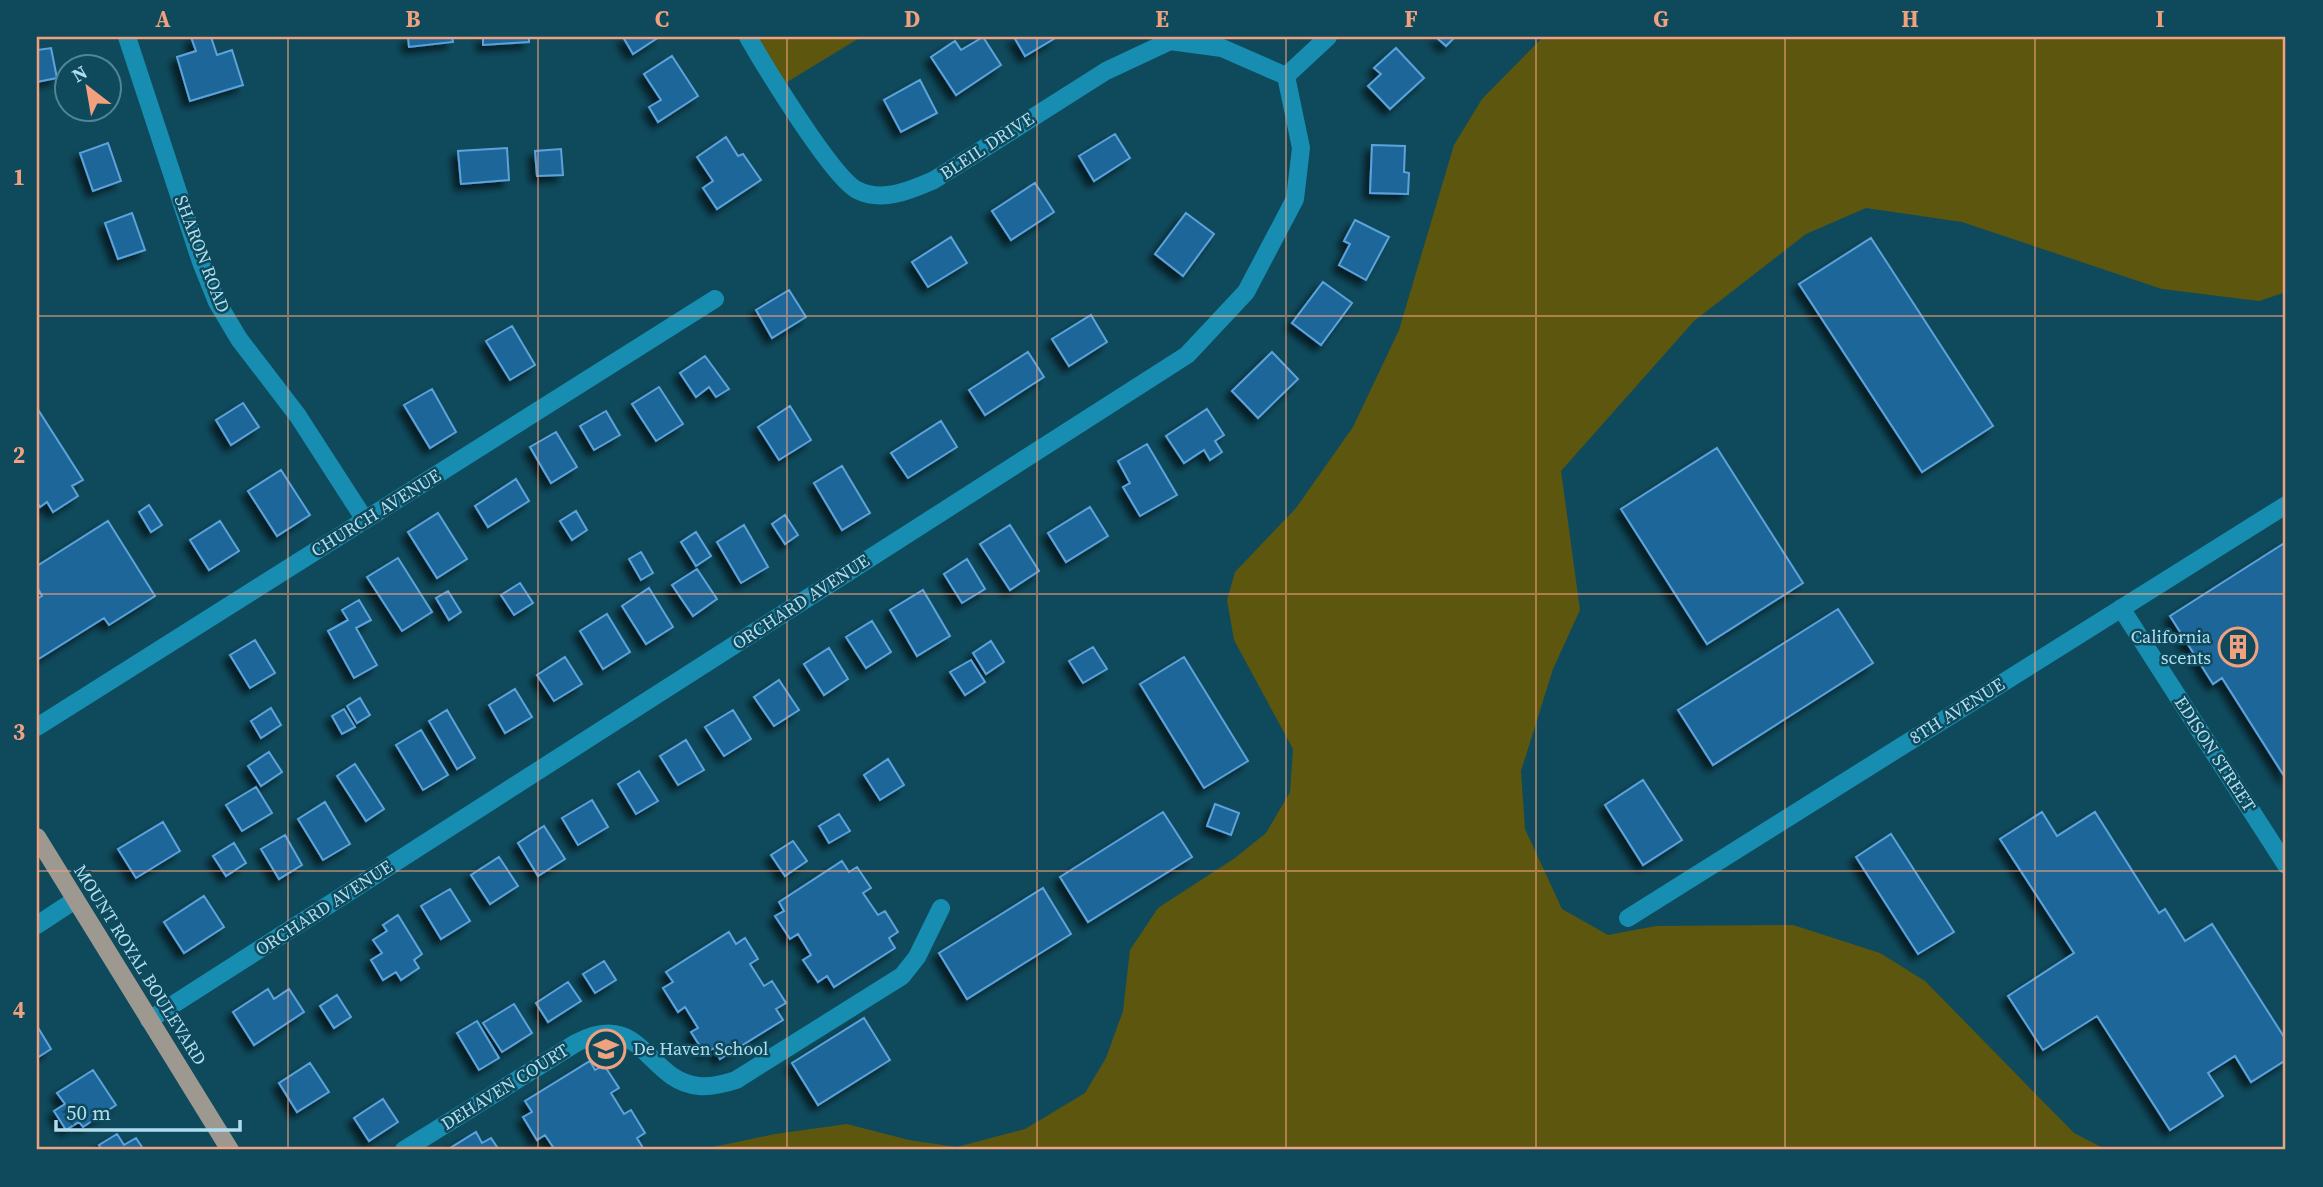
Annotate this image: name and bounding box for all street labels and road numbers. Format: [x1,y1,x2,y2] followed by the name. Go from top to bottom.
[935,106,1039,185] street label: BLEIL DRIVE
[169,191,236,316] street label: SHARON ROAD
[306,462,446,563] street label: CHURCH AVENUE
[727,548,874,655] street label: ORCHARD AVENUE
[1904,671,2009,750] street label: 8TH AVENUE
[2169,691,2262,816] street label: EDISON STREET
[250,854,397,961] street label: ORCHARD AVENUE
[68,860,213,1070] street label: MOUNT ROYAL BOULEVARD
[436,1037,573,1136] street label: DEHAVEN COURT

